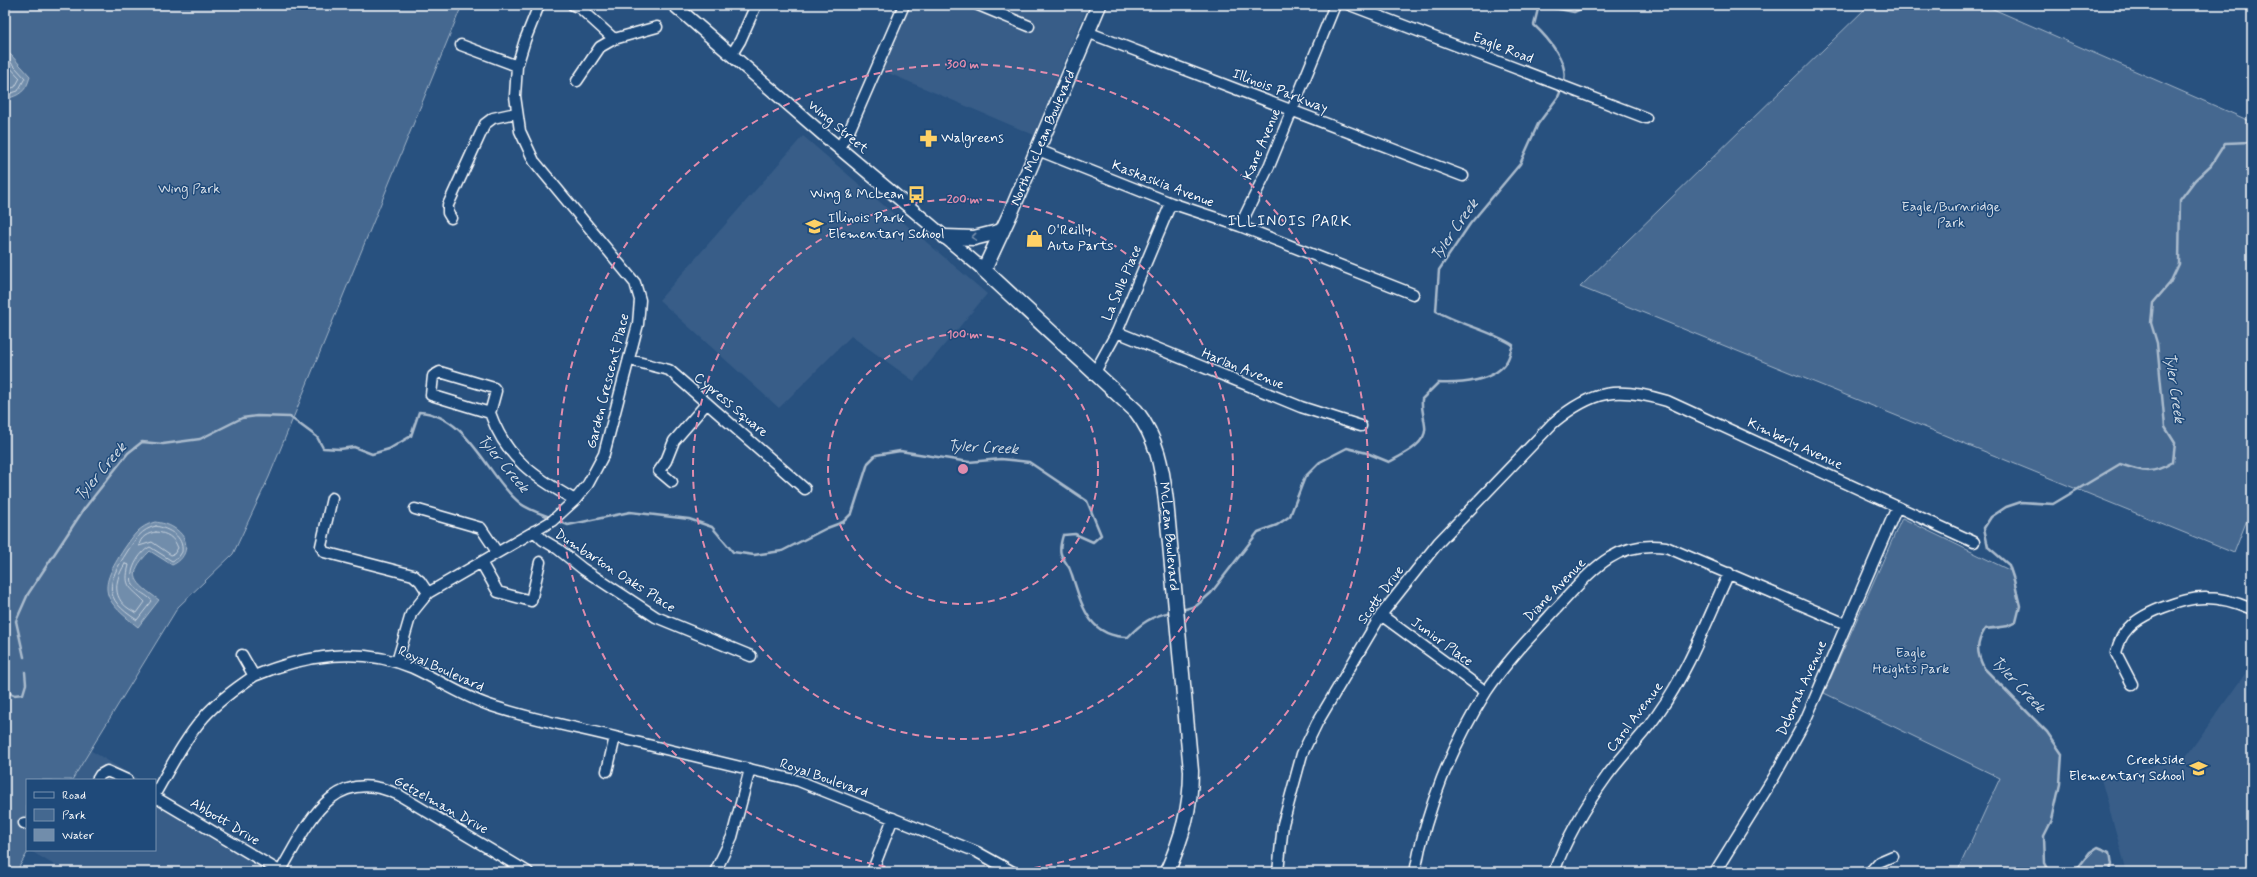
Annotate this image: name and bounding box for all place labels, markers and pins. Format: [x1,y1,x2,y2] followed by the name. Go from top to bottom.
[918,128,938,148] pharmacy icon: Walgreens
[941,129,1004,148] place label: Walgreens
[907,184,927,204] bus stop icon: Wing & McLean
[810,185,904,204] place label: Wing & McLean
[828,209,944,243] place label: Illinois Park Elementary School
[805,216,825,236] school or university icon: Illinois Park Elementary School
[1047,221,1114,255] place label: O'Reilly Auto Parts
[1024,228,1044,248] shop icon: O'Reilly Auto Parts
[956,462,970,476] centre of rings
[2069,751,2185,785] place label: Creekside Elementary School
[2188,758,2208,778] school or university icon: Creekside Elementary School

